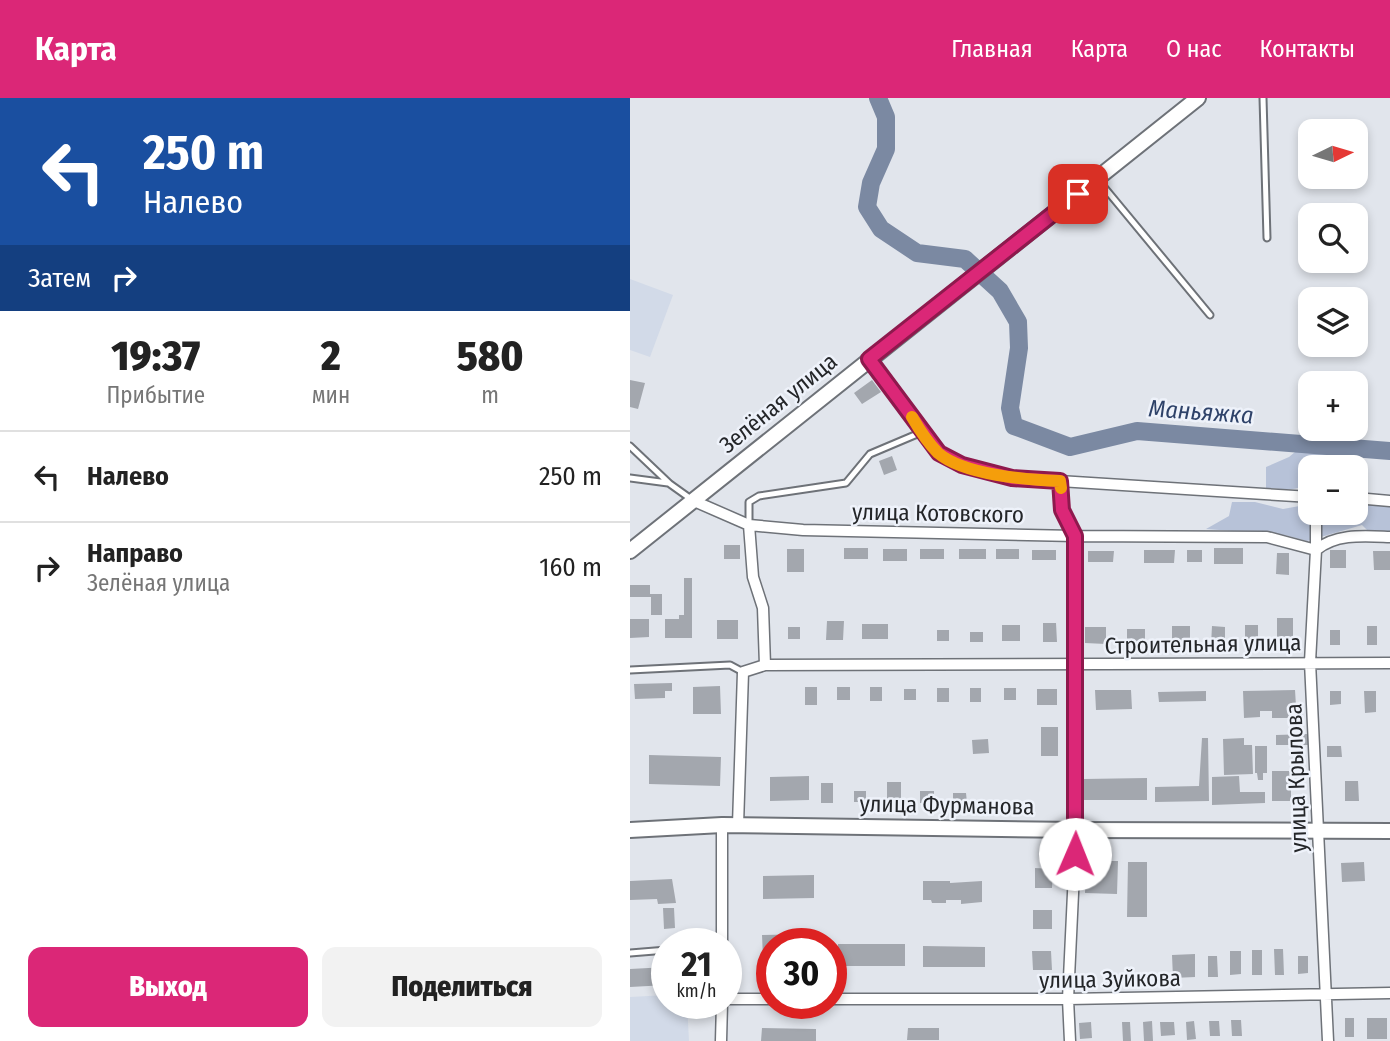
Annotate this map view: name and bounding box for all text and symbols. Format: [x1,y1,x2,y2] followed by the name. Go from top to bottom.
[35,29,117,69] text: Карта
[951,35,1033,63] text: Главная
[1071,35,1128,63] text: Карта
[1166,35,1221,63] text: О нас
[1259,35,1355,63] text: Контакты
[1298,119,1368,189] north arrow
[1298,119,1368,525] map controls
[143,123,264,182] text: 250 m
[28,126,119,217] icon: left
[1048,164,1108,224] pin
[1059,175,1097,213] icon: arrive
[143,183,243,221] text: Налево
[1298,203,1368,273] button: search
[105,259,143,297] icon: right
[28,263,91,294] text: Затем
[1298,287,1368,357] button: layers
[111,331,200,381] text: 19:37
[321,331,341,381] text: 2
[457,331,524,381] text: 580
[714,347,842,459] street label: Зелёная улица
[1298,371,1368,441] button: +
[106,381,205,409] text: Прибытие
[312,381,350,409] text: мин
[481,381,499,409] text: m
[1148,394,1254,430] water label: Маньяжка
[1298,455,1368,525] button: −
[28,458,66,496] icon: left
[87,461,169,492] text: Налево
[539,461,602,492] text: 250 m
[852,498,1024,528] street label: улица Котовского
[87,538,183,569] text: Направо
[28,549,66,587] icon: right
[539,552,602,583] text: 160 m
[87,569,230,597] text: Зелёная улица
[1104,628,1302,660] street label: Строительная улица
[1279,703,1313,853] street label: улица Крылова
[859,789,1035,821] street label: улица Фурманова
[1038,817,1112,891] position arrow
[756,928,847,1019] speed limit sign: 30
[681,943,712,985] text: 21
[28,947,308,1027] button: Выход
[322,947,602,1027] button: Поделиться
[1039,964,1181,994] street label: улица Зуйкова
[676,980,717,1002] text: km/h

